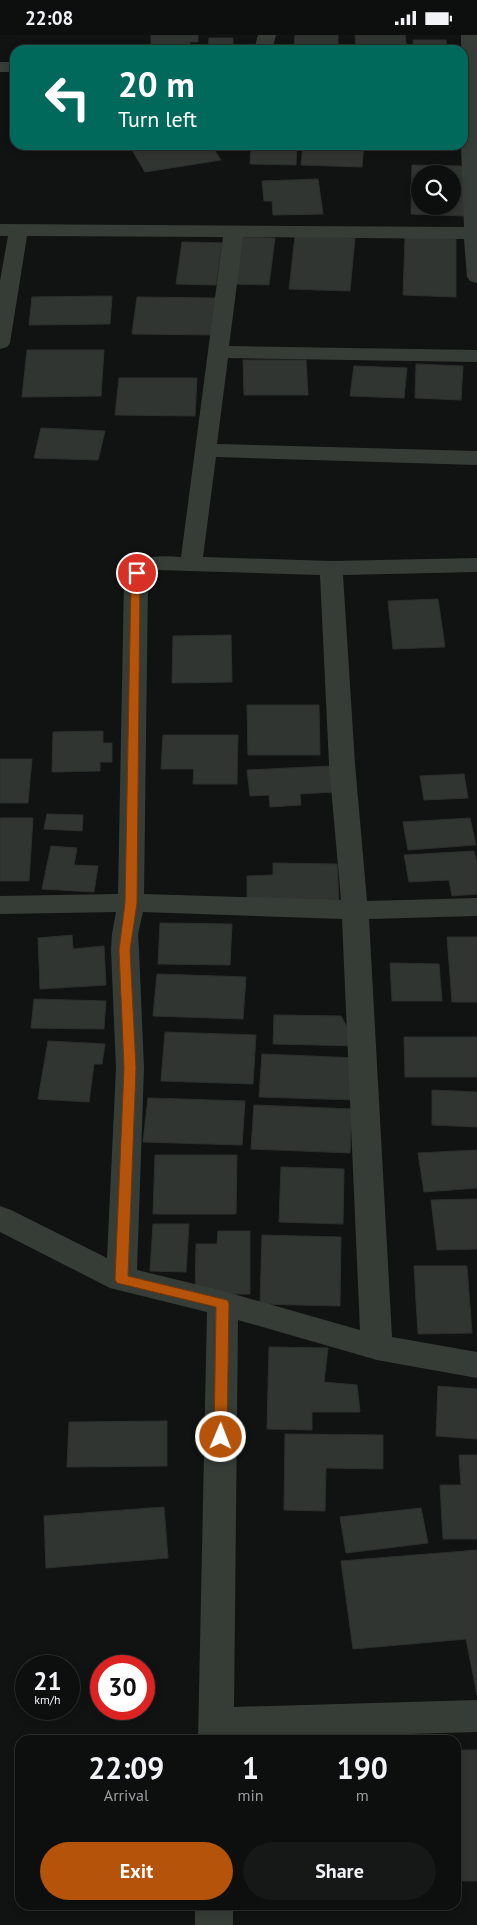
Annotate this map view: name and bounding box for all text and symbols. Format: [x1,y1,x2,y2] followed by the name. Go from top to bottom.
[25,6,73,30] text: 22:08
[118,61,195,107] text: 20 m
[35,65,100,130] icon: left
[118,105,197,133] text: Turn left
[411,165,461,215] map controls
[411,165,461,215] button: search
[116,552,158,594] pin
[123,559,151,587] icon: arrive
[194,1410,246,1462] position arrow
[90,1655,155,1720] speed limit sign: 30
[33,1665,62,1697] text: 21
[34,1692,61,1707] text: km/h
[88,1748,164,1787] text: 22:09
[242,1748,259,1787] text: 1
[337,1748,388,1787] text: 190
[104,1785,149,1805] text: Arrival
[238,1785,264,1805] text: min
[356,1785,369,1805] text: m
[40,1842,233,1900] button: Exit
[243,1842,436,1900] button: Share

